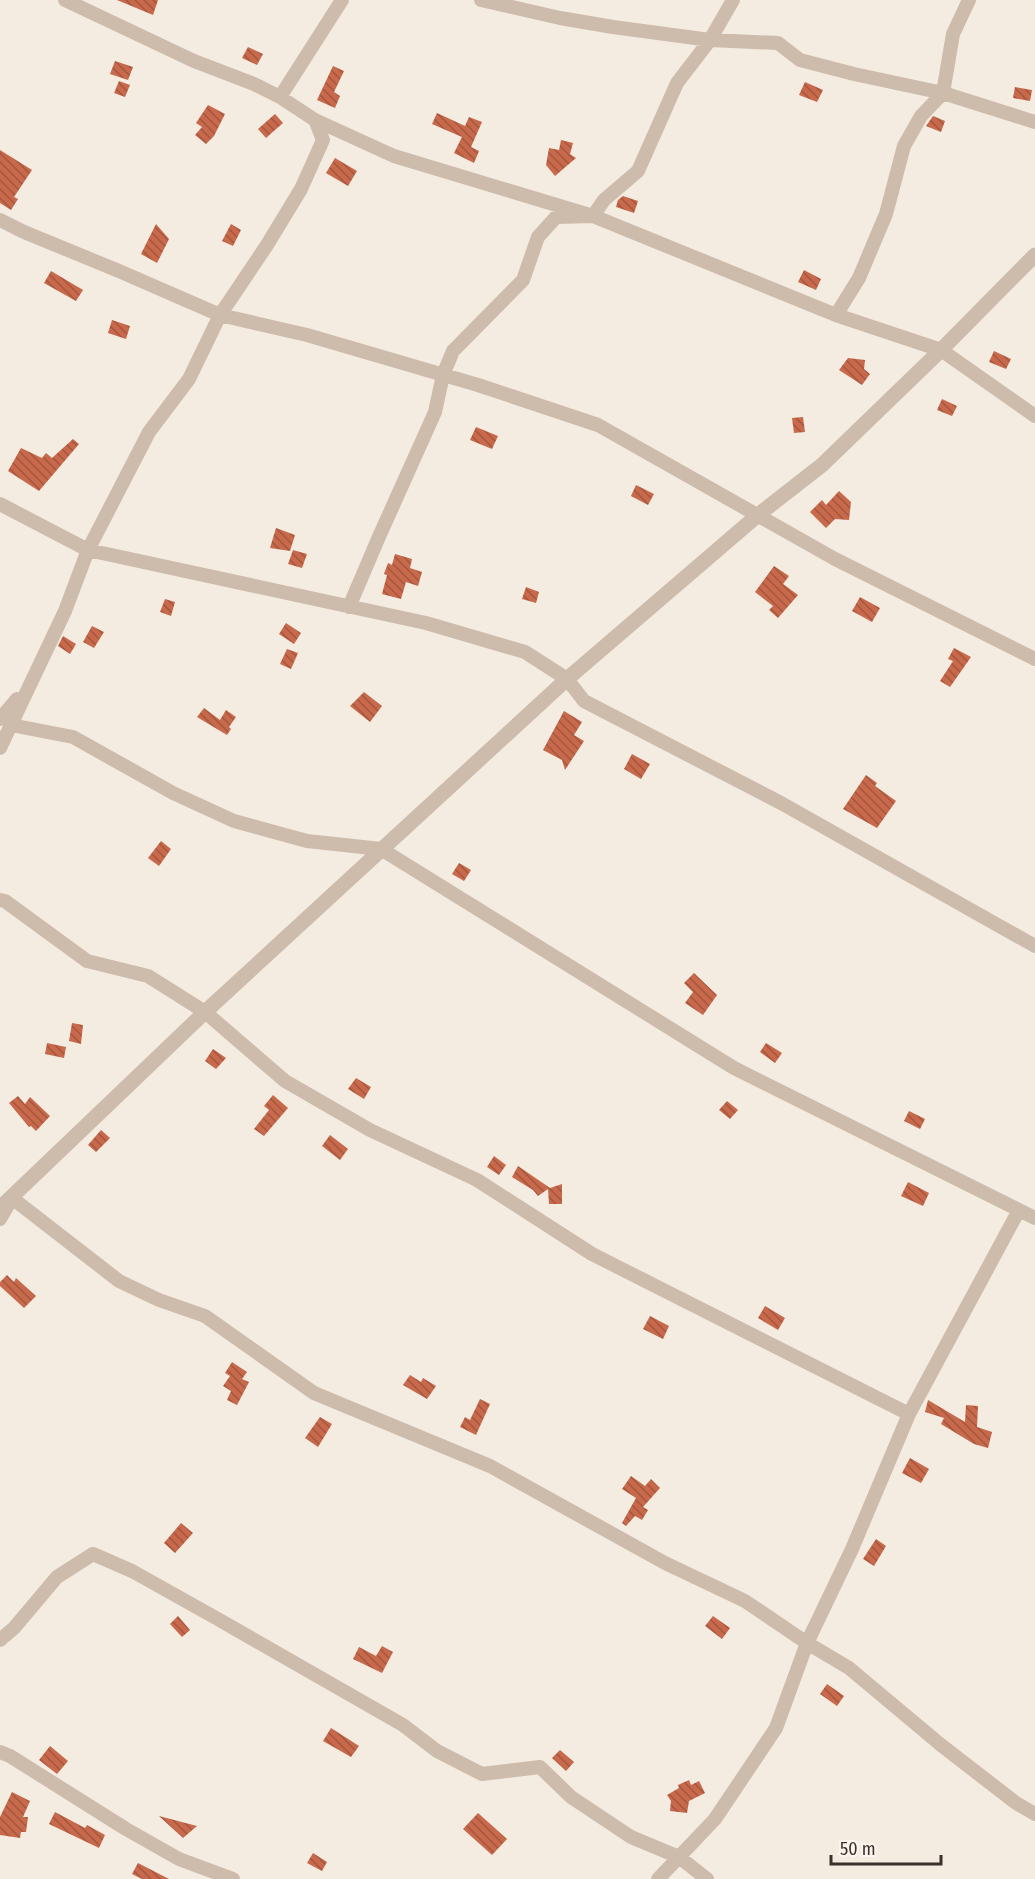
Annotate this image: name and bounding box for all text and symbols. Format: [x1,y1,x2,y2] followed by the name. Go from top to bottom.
[831,1828,940,1866] scale bar
[840,1838,876,1860] text: 50 m

